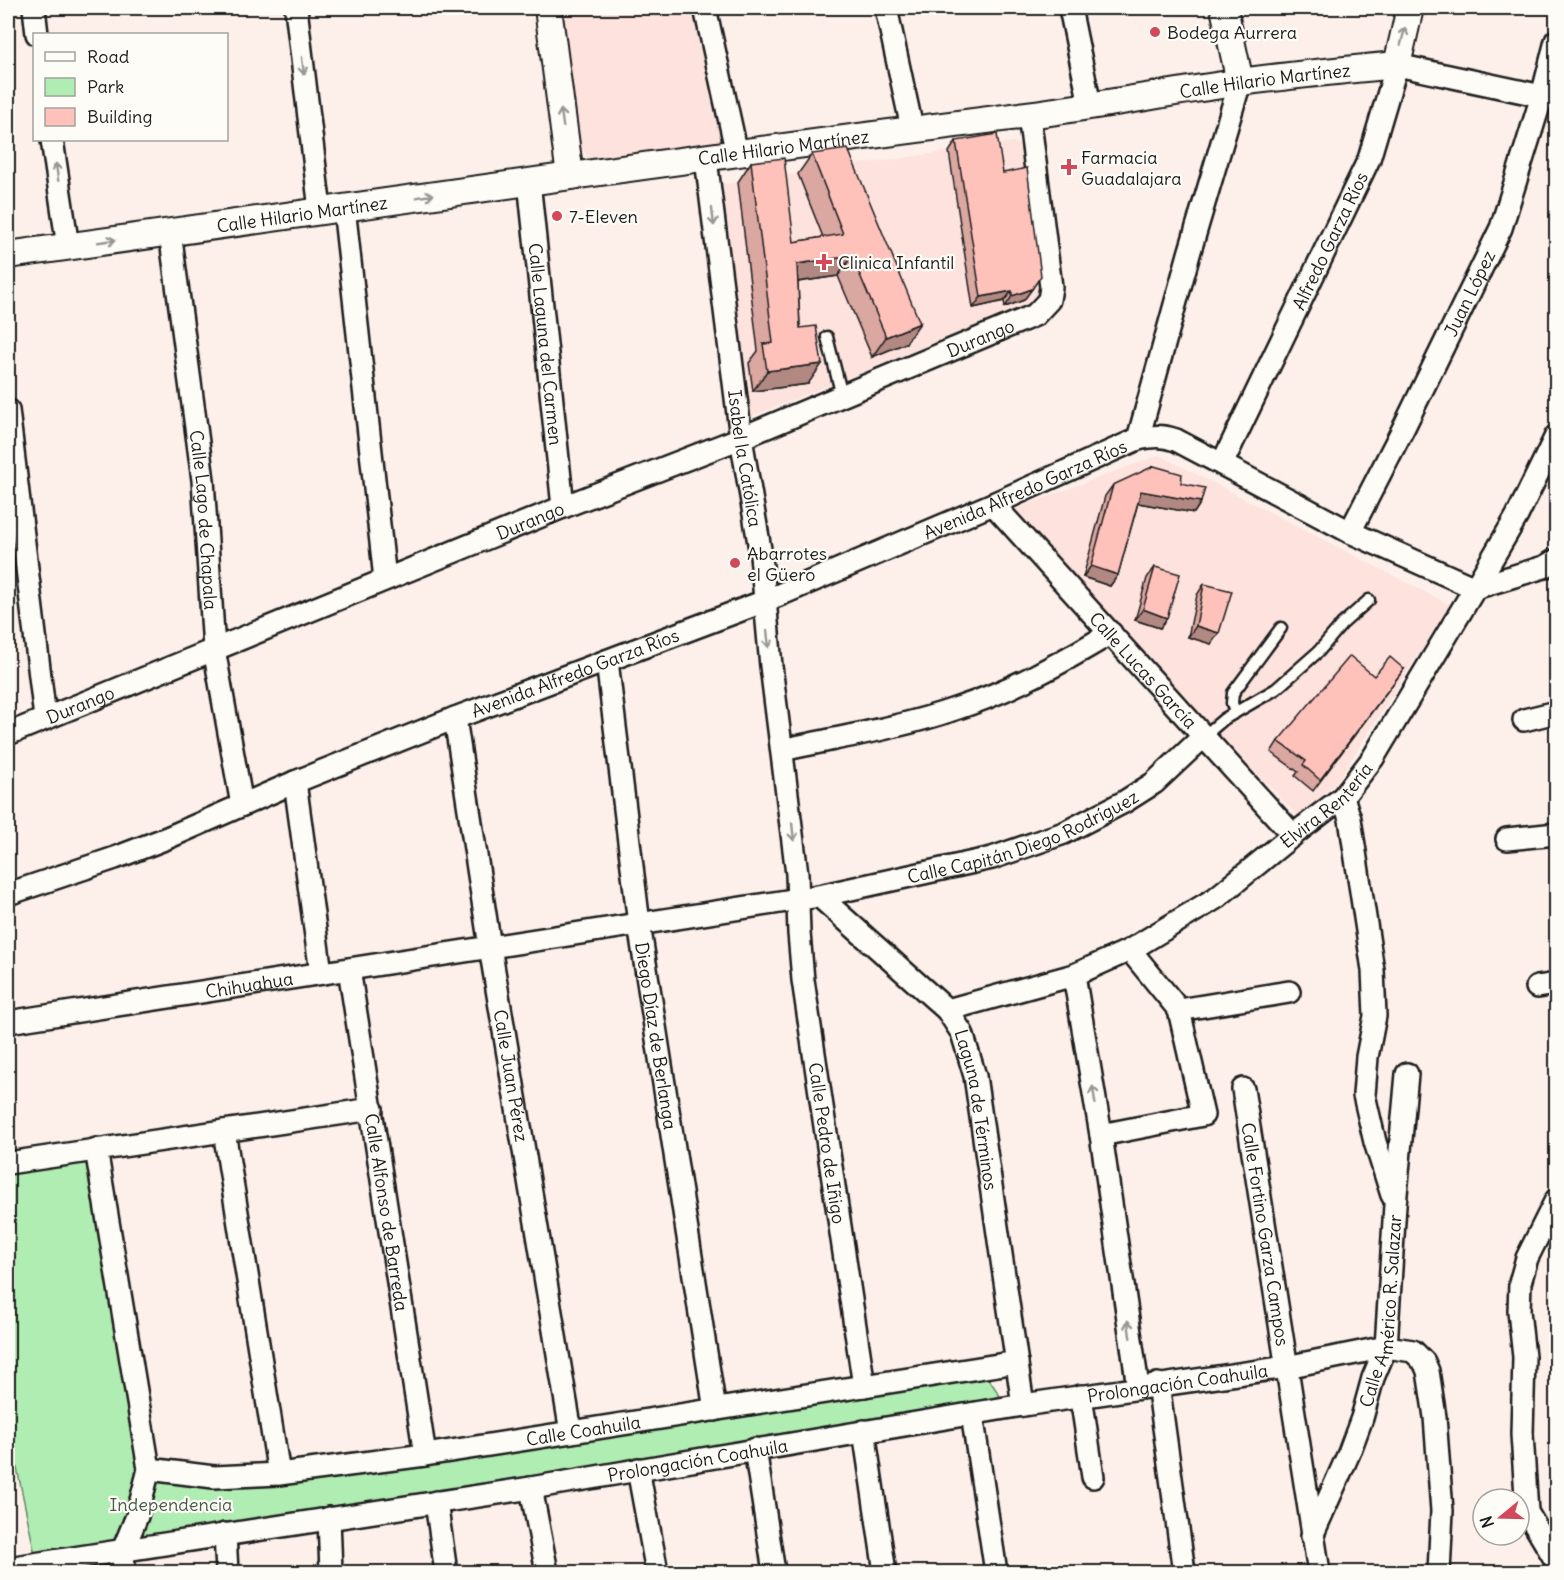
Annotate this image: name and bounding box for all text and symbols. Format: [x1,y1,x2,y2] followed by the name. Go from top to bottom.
[1167,21,1297,44] place label: Bodega Aurrera
[1148,25,1162,39] marker: Bodega Aurrera
[1398,27,1410,46] one-way arrow
[33,33,228,141] legend
[87,45,130,68] text: Road
[298,55,309,75] one-way arrow
[1178,58,1352,103] street label: Calle Hilario Martínez
[87,75,124,98] text: Park
[87,105,152,128] text: Building
[557,109,568,129] one-way arrow
[697,124,871,170] street label: Calle Hilario Martínez
[1081,146,1182,190] place label: Farmacia Guadalajara
[1062,160,1076,174] marker: Farmacia Guadalajara
[52,163,63,183] one-way arrow
[1287,168,1373,313] street label: Alfredo Garza Ríos
[215,190,389,237] street label: Calle Hilario Martínez
[414,190,434,201] one-way arrow
[569,205,638,228] place label: 7-Eleven
[708,206,719,226] one-way arrow
[550,209,564,223] marker: 7-Eleven
[97,236,116,247] one-way arrow
[524,242,568,446] street label: Calle Laguna del Carmen
[1439,246,1500,340] street label: Juan López
[838,251,954,274] place label: Clinica Infantil
[815,253,833,271] marker: Clinica Infantil
[943,313,1018,362] street label: Durango
[724,388,768,529] street label: Isabel la Católica
[185,429,223,610] street label: Calle Lago de Chapala
[920,434,1130,544] street label: Avenida Alfredo Garza Ríos
[493,496,567,545] street label: Durango
[747,542,827,586] place label: Abarrotes el Güero
[728,556,742,570] marker: Abarrotes el Güero
[1085,607,1202,733] street label: Calle Lucas García
[468,623,682,722] street label: Avenida Alfredo Garza Ríos
[763,628,774,648] one-way arrow
[43,680,118,729] street label: Durango
[1275,758,1377,853] street label: Elvira Rentería
[905,784,1143,888] street label: Calle Capitán Diego Rodríguez
[787,822,798,842] one-way arrow
[630,940,682,1131] street label: Diego Díaz de Berlanga
[204,966,295,1003] street label: Chihuahua
[489,1008,534,1144] street label: Calle Juan Pérez
[950,1026,1003,1192] street label: Laguna de Términos
[804,1061,851,1225] street label: Calle Pedro de Iñigo
[1089,1085,1100,1105] one-way arrow
[360,1112,414,1313] street label: Calle Alfonso de Barreda
[1237,1121,1295,1348] street label: Calle Fortino Garza Campos
[1354,1213,1406,1410] street label: Calle Américo R. Salazar
[1124,1320,1135,1340] one-way arrow
[1085,1358,1269,1407] street label: Prolongación Coahuila
[525,1410,642,1450] street label: Calle Coahuila
[606,1433,789,1486] street label: Prolongación Coahuila
[1471,1487,1531,1547] north arrow
[110,1493,232,1516] park label: Independencia
[1476,1513,1498,1530] text: N

